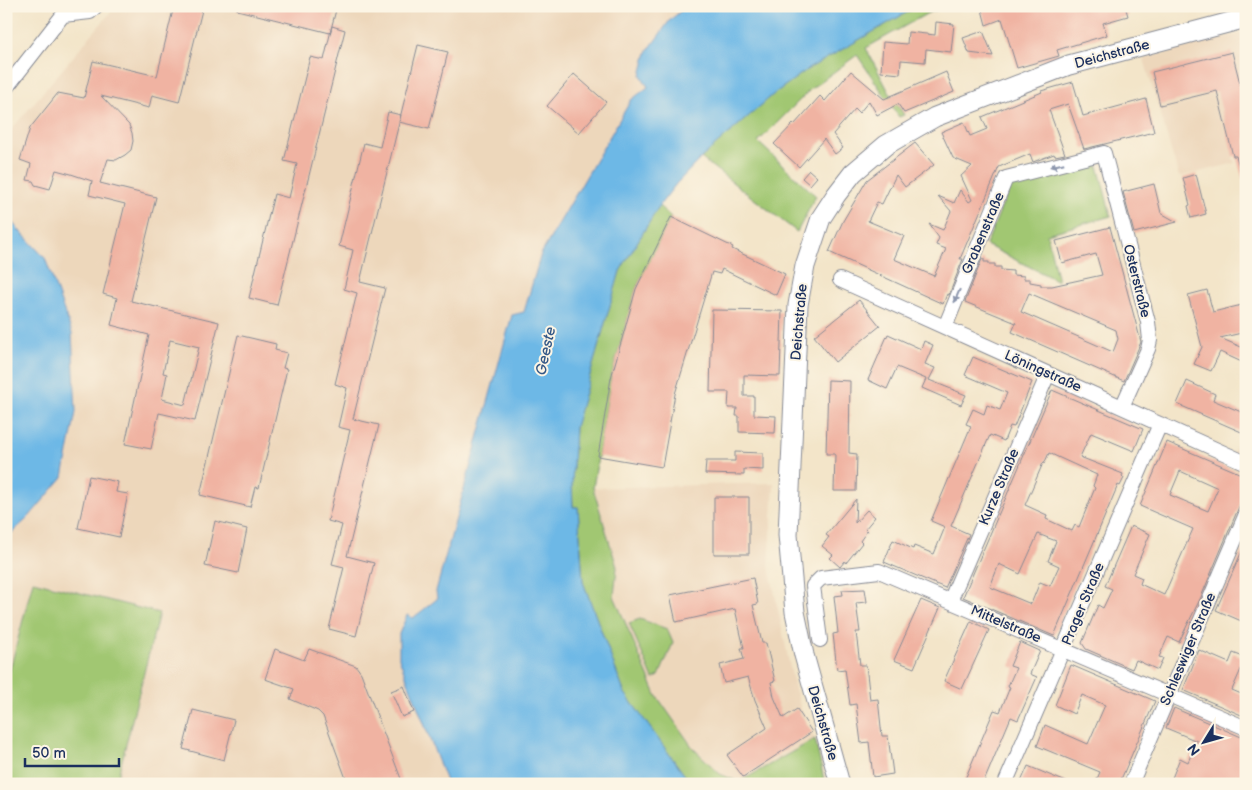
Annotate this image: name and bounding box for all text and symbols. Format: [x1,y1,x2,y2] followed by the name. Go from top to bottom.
[1073,36,1151,72] street label: Deichstraße
[1049,161,1064,169] one-way arrow
[958,189,1008,277] street label: Grabenstraße
[1120,243,1154,319] street label: Osterstraße
[787,283,811,361] street label: Deichstraße
[953,289,961,303] one-way arrow
[532,325,560,377] water label: Geeste
[1002,346,1084,396] street label: Löningstraße
[975,446,1023,528] street label: Kurze Straße
[1058,560,1108,648] street label: Prager Straße
[1157,590,1219,708] street label: Schleswiger Straße
[968,602,1044,646] street label: Mittelstraße
[804,684,842,762] street label: Deichstraße
[1180,718,1230,768] north arrow
[25,735,119,767] scale bar
[1184,740,1204,759] text: N
[32,744,66,763] text: 50 m

